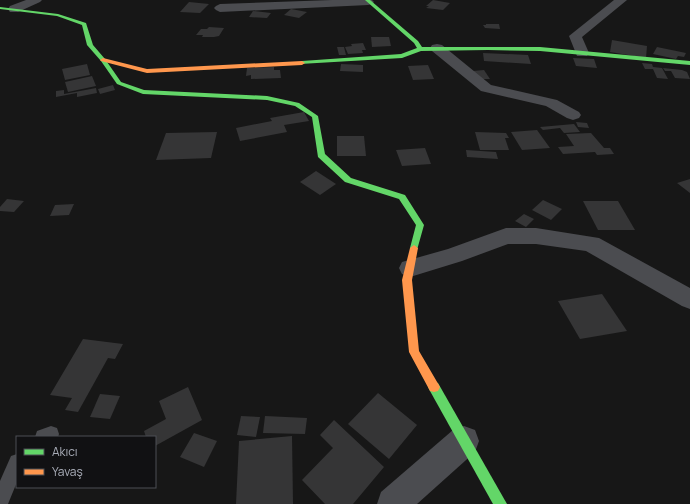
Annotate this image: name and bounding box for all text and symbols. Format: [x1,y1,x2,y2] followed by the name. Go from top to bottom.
[16,436,156,488] legend
[52,443,78,460] text: Akıcı
[52,463,83,480] text: Yavaş

